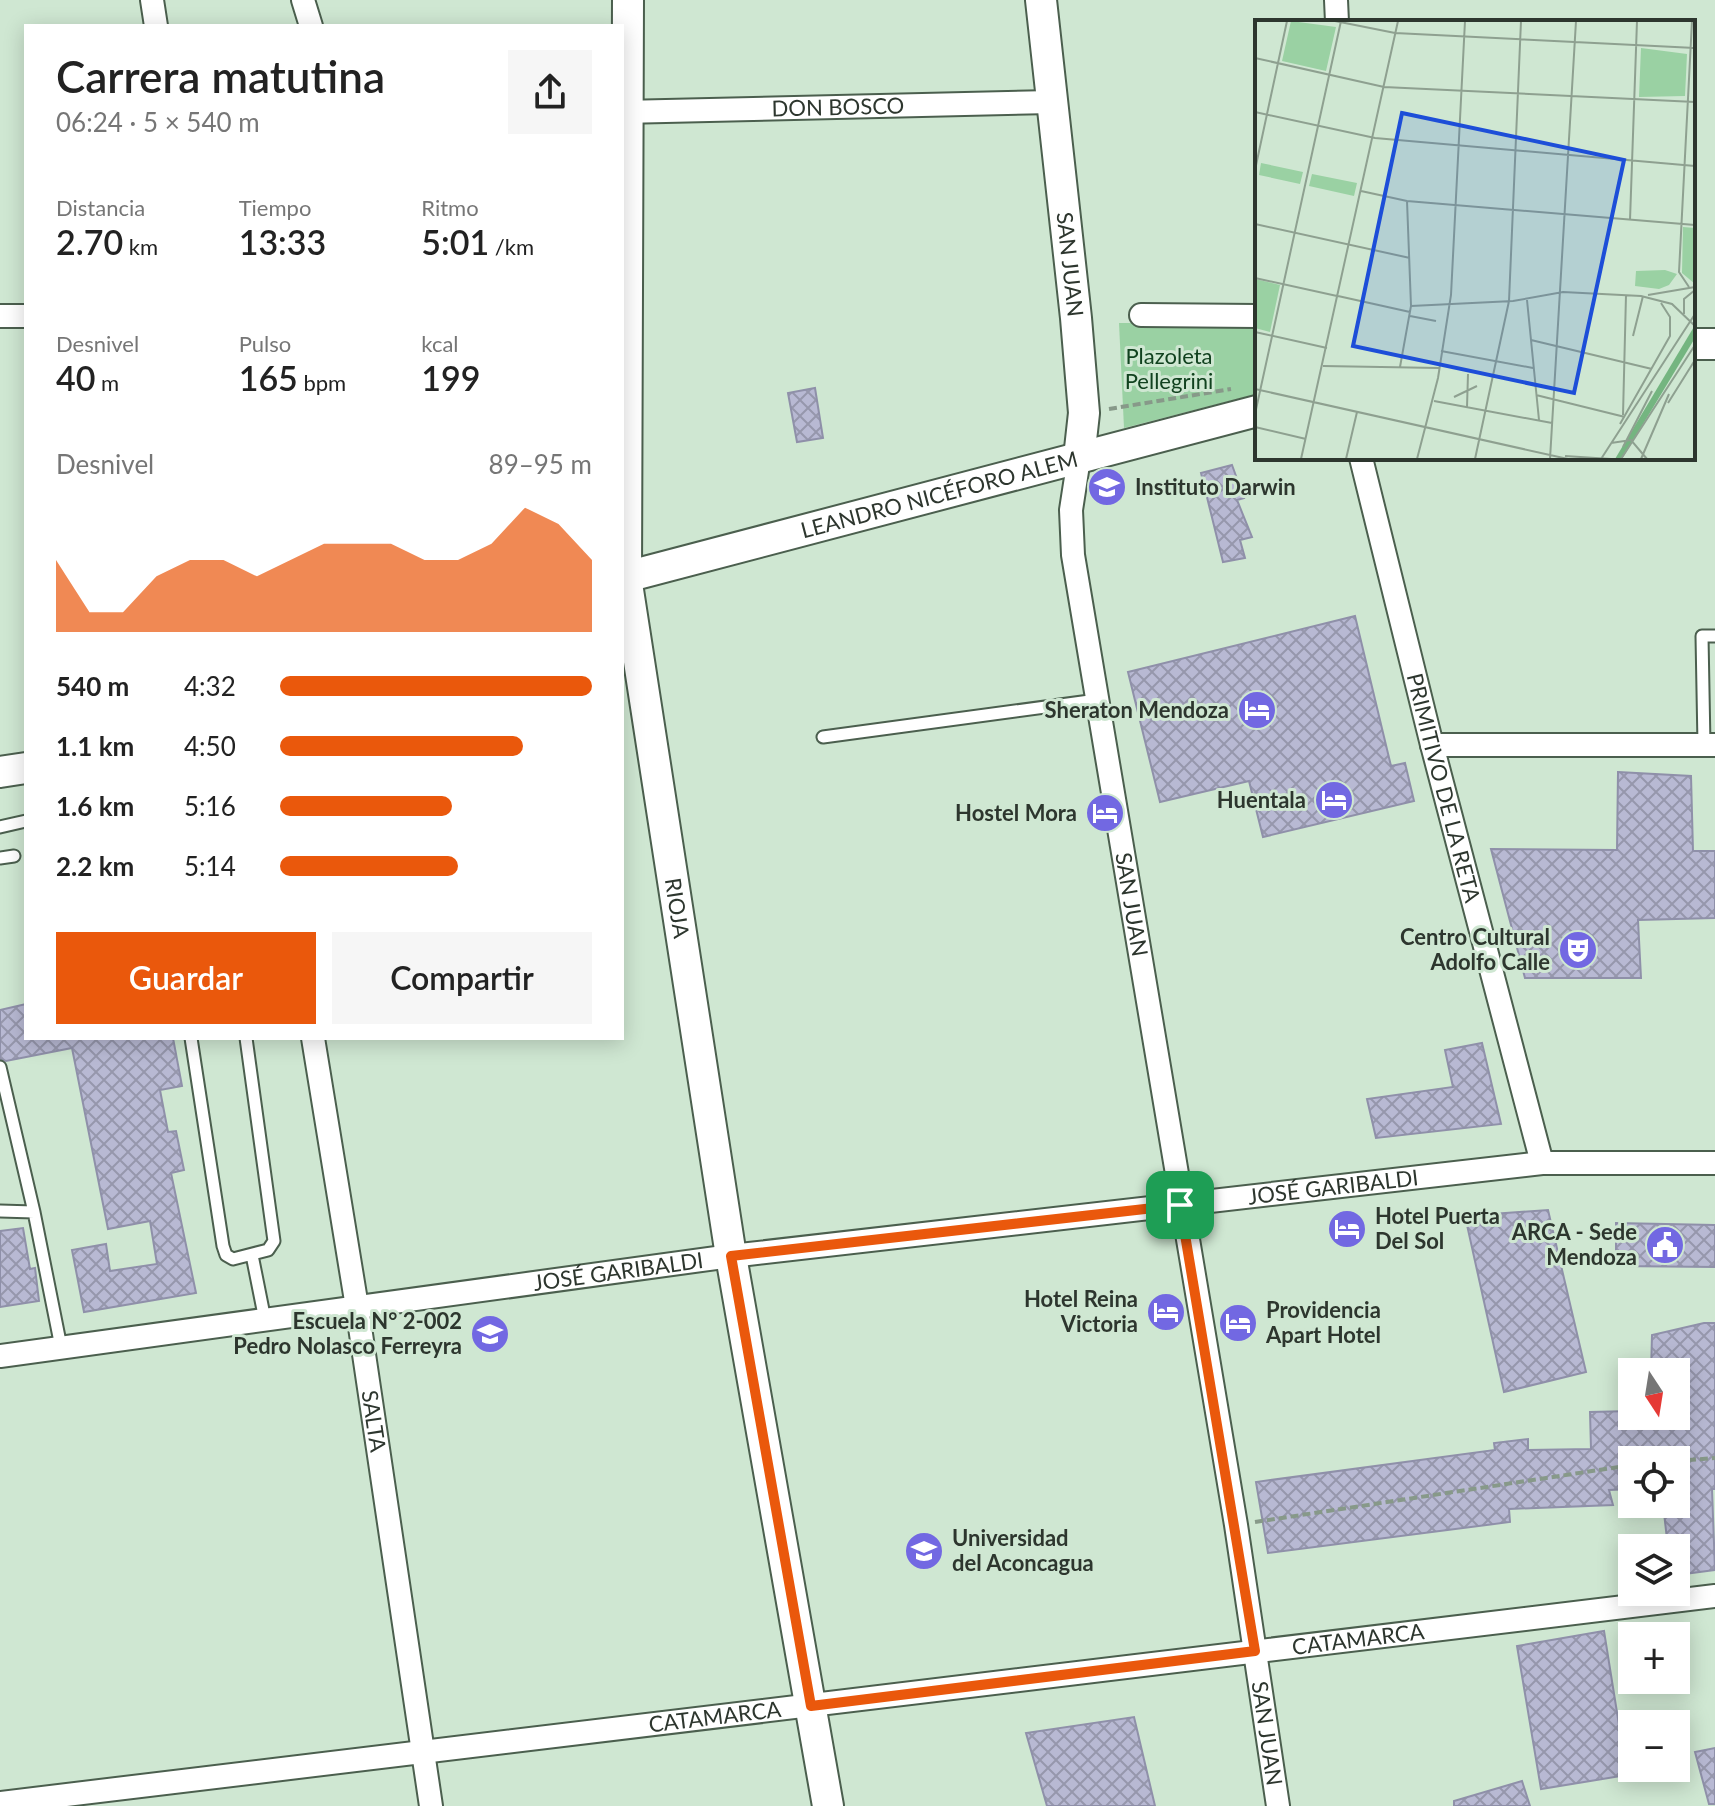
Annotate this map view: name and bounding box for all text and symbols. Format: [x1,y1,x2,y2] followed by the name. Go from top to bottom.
[1255,20,1695,460] inset map
[56,50,385,102] text: Carrera matutina
[508,50,592,134] button: share
[771,91,905,122] street label: DON BOSCO
[56,106,260,138] text: 06:24 · 5 × 540 m
[56,194,145,221] text: Distancia
[239,194,311,221] text: Tiempo
[421,194,479,221] text: Ritmo
[1051,211,1090,318] street label: SAN JUAN
[56,221,123,262] text: 2.70
[239,221,326,262] text: 13:33
[421,221,489,262] text: 5:01
[123,233,158,260] text: km
[489,233,534,260] text: /km
[56,330,139,357] text: Desnivel
[239,330,291,357] text: Pulso
[421,330,459,357] text: kcal
[1125,342,1213,394] park label: Plazoleta Pellegrini
[56,357,95,398] text: 40
[239,357,298,398] text: 165
[421,357,481,398] text: 199
[95,369,119,396] text: m
[298,369,346,396] text: bpm
[798,445,1080,543] street label: LEANDRO NICÉFORO ALEM
[56,448,154,480] text: Desnivel
[489,448,592,480] text: 89–95 m
[1086,466,1128,508] school or university icon: Instituto Darwin
[1135,473,1296,500] place label: Instituto Darwin
[56,670,129,702] text: 540 m
[184,670,236,702] text: 4:32
[1402,670,1487,905] street label: PRIMITIVO DE LA RETA
[1236,689,1278,731] hotel icon: Sheraton Mendoza
[1045,696,1229,723] place label: Sheraton Mendoza
[56,730,134,762] text: 1.1 km
[184,730,236,762] text: 4:50
[1313,779,1355,821] hotel icon: Huentala
[1217,786,1306,813] place label: Huentala
[56,790,134,822] text: 1.6 km
[184,790,236,822] text: 5:16
[1084,792,1126,834] hotel icon: Hostel Mora
[955,799,1077,826] place label: Hostel Mora
[56,850,134,882] text: 2.2 km
[184,850,236,882] text: 5:14
[1110,850,1154,958] street label: SAN JUAN
[660,876,696,940] street label: RIOJA
[1400,923,1550,975] place label: Centro Cultural Adolfo Calle
[1557,929,1599,971] theatre icon: Centro Cultural Adolfo Calle
[56,932,316,1024] button: Guardar
[332,932,592,1024] button: Compartir
[1247,1163,1420,1210] street label: JOSÉ GARIBALDI
[1146,1171,1214,1239] pin
[1158,1183,1202,1227] icon: arrive
[1375,1202,1500,1254] place label: Hotel Puerta Del Sol
[1326,1208,1368,1250] hotel icon: Hotel Puerta Del Sol
[1511,1218,1637,1270] place label: ARCA - Sede Mendoza
[1644,1224,1686,1266] public building icon: ARCA - Sede Mendoza
[532,1246,705,1296] street label: JOSÉ GARIBALDI
[1024,1285,1138,1337] place label: Hotel Reina Victoria
[1145,1291,1187,1333] hotel icon: Hotel Reina Victoria
[1265,1296,1381,1348] place label: Providencia Apart Hotel
[1217,1302,1259,1344] hotel icon: Providencia Apart Hotel
[233,1307,462,1359] place label: Escuela N° 2-002 Pedro Nolasco Ferreyra
[469,1313,511,1355] school or university icon: Escuela N° 2-002 Pedro Nolasco Ferreyra
[1618,1358,1690,1430] north arrow
[1618,1358,1690,1782] map controls
[357,1388,392,1454] street label: SALTA
[1618,1446,1690,1518] button: locate
[952,1524,1094,1576] place label: Universidad del Aconcagua
[903,1530,945,1572] school or university icon: Universidad del Aconcagua
[1618,1534,1690,1606] button: layers
[1290,1617,1426,1660] street label: CATAMARCA
[1618,1622,1690,1694] button: +
[1247,1679,1289,1787] street label: SAN JUAN
[647,1695,782,1738] street label: CATAMARCA
[1618,1710,1690,1782] button: −

